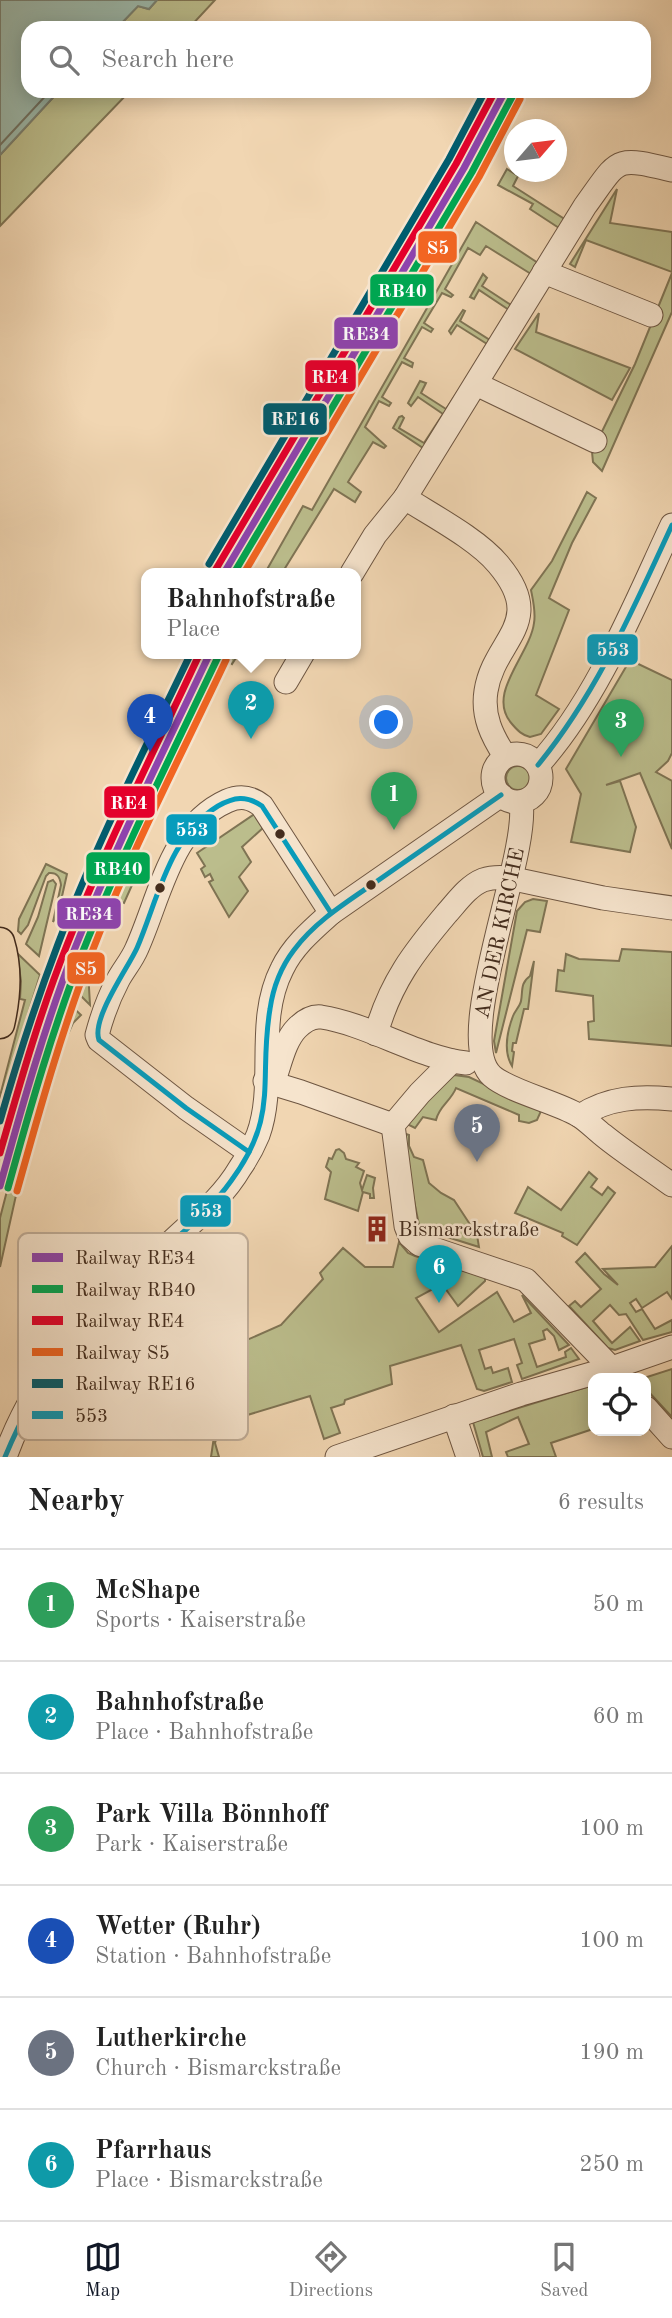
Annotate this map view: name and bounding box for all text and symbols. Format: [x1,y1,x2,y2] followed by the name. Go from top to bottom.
[21,21,651,98] search box
[45,41,83,79] icon: search
[101,47,234,73] text: Search here
[504,119,567,182] north arrow
[417,230,458,264] line badge: S5
[427,240,449,259] text: S5
[369,273,435,307] line badge: RB40
[377,283,427,302] text: RB40
[333,316,399,350] line badge: RE34
[341,326,391,345] text: RE34
[304,359,357,393] line badge: RE4
[311,369,349,388] text: RE4
[262,402,328,436] line badge: RE16
[270,411,320,430] text: RE16
[141,568,361,659] popup
[166,587,336,613] text: Bahnhofstraße
[166,618,220,641] text: Place
[586,633,639,666] line badge: 553
[596,642,630,661] text: 553
[228,681,274,739] pin: 2
[127,694,173,752] pin: 4
[598,699,644,757] pin: 3
[369,705,403,739] your location
[371,772,417,830] pin: 1
[103,785,156,819] line badge: RE4
[110,795,148,814] text: RE4
[165,813,218,846] line badge: 553
[175,822,209,841] text: 553
[273,827,287,841] unlabelled marker
[472,846,529,1021] street label: AN DER KIRCHE
[85,851,151,885] line badge: RB40
[93,861,143,880] text: RB40
[364,878,378,892] unlabelled marker
[153,881,167,895] unlabelled marker
[56,897,122,930] line badge: RE34
[64,906,114,925] text: RE34
[66,951,106,985] line badge: S5
[75,961,97,980] text: S5
[454,1104,500,1162] pin: 5
[179,1194,232,1228] line badge: 553
[189,1203,223,1222] text: 553
[362,1214,392,1244] building icon: Bismarckstraße
[398,1220,539,1241] place label: Bismarckstraße
[18,1233,248,1440] legend
[416,1245,462,1303] pin: 6
[75,1250,196,1269] text: Railway RE34
[75,1282,196,1301] text: Railway RB40
[75,1313,185,1332] text: Railway RE4
[75,1345,170,1364] text: Railway S5
[588,1373,651,1436] map controls
[588,1373,651,1436] button: locate
[75,1376,196,1395] text: Railway RE16
[75,1408,108,1427] text: 553
[28,1487,125,1517] text: Nearby
[558,1491,644,1514] text: 6 results
[95,1578,201,1604] text: McShape
[44,1593,58,1616] text: 1
[593,1593,644,1616] text: 50 m
[95,1609,306,1632] text: Sports · Kaiserstraße
[95,1690,264,1716] text: Bahnhofstraße
[44,1705,58,1728] text: 2
[593,1705,644,1728] text: 60 m
[95,1721,313,1744] text: Place · Bahnhofstraße
[95,1802,327,1828] text: Park Villa Bönnhoff
[44,1817,58,1840] text: 3
[579,1817,644,1840] text: 100 m
[95,1833,288,1856] text: Park · Kaiserstraße
[95,1914,261,1940] text: Wetter (Ruhr)
[44,1929,58,1952] text: 4
[579,1929,644,1952] text: 100 m
[95,1945,331,1968] text: Station · Bahnhofstraße
[95,2026,247,2052] text: Lutherkirche
[44,2041,58,2064] text: 5
[579,2041,644,2064] text: 190 m
[95,2057,341,2080] text: Church · Bismarckstraße
[95,2138,211,2164] text: Pfarrhaus
[44,2153,58,2176] text: 6
[579,2153,644,2176] text: 250 m
[95,2169,323,2192] text: Place · Bismarckstraße
[84,2238,122,2303] tab: Map
[289,2238,373,2303] tab: Directions
[540,2238,588,2303] tab: Saved

